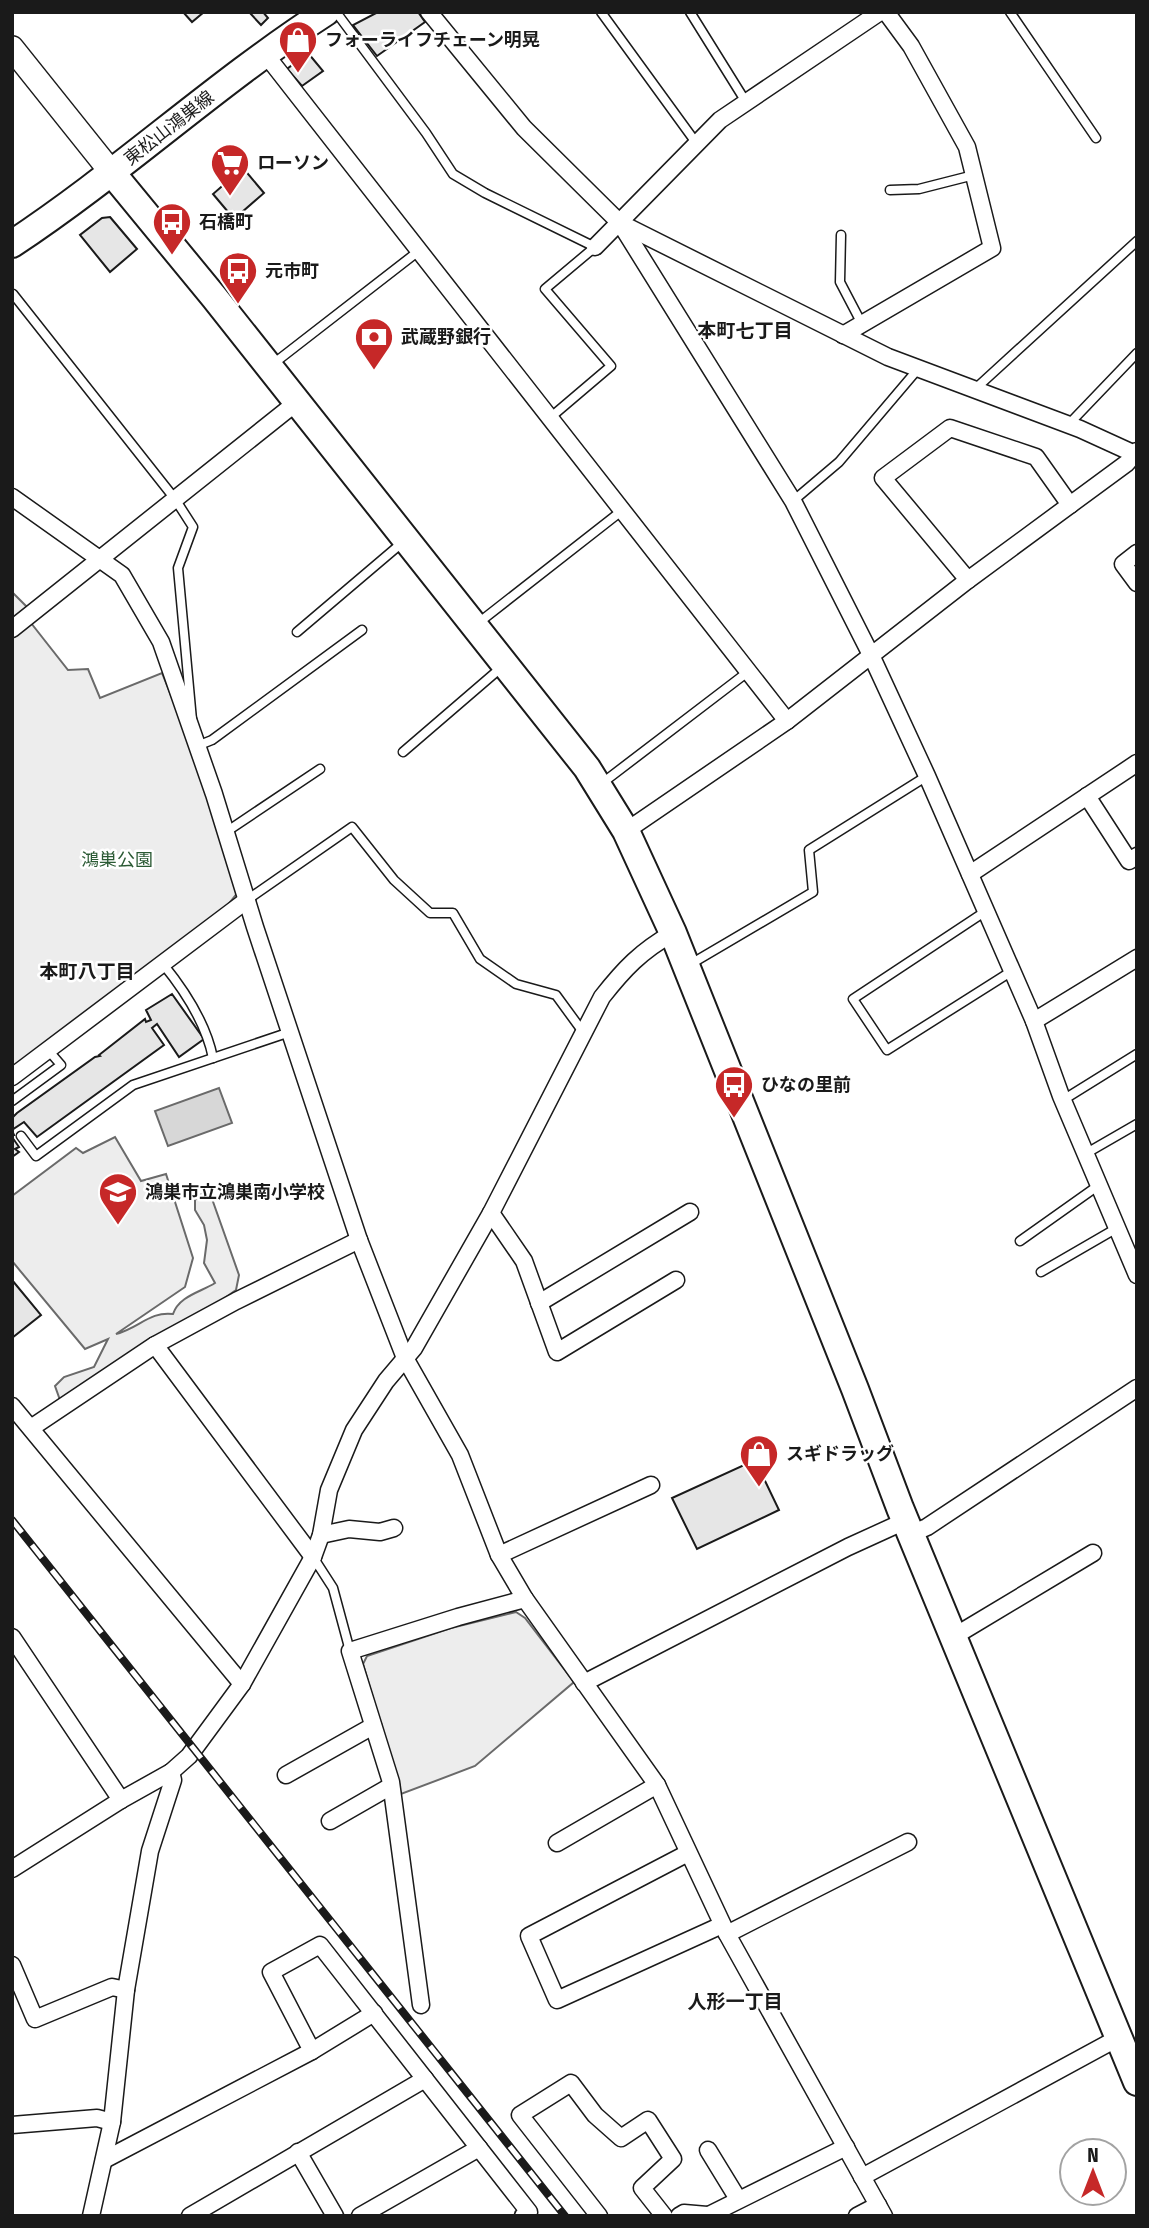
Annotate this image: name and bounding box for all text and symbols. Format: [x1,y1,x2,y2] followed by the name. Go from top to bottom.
[277,19,319,74] shop icon: フォーライフチェーン明晃
[325,29,540,51] place label: フォーライフチェーン明晃
[120,86,218,170] street label: 東松山鴻巣線
[209,142,251,197] supermarket icon: ローソン
[257,152,329,174] place label: ローソン
[151,201,193,256] bus stop icon: 石橋町
[199,211,253,233] place label: 石橋町
[217,250,259,305] bus stop icon: 元市町
[265,260,319,282] place label: 元市町
[353,316,395,371] bank icon: 武蔵野銀行
[697,319,793,342] district label: 本町七丁目
[401,326,491,348] place label: 武蔵野銀行
[81,849,153,871] park label: 鴻巣公園
[39,960,135,983] district label: 本町八丁目
[713,1064,755,1119] bus stop icon: ひなの里前
[761,1074,851,1096] place label: ひなの里前
[97,1171,139,1226] school or university icon: 鴻巣市立鴻巣南小学校
[145,1181,325,1203] place label: 鴻巣市立鴻巣南小学校
[738,1433,780,1488] shop icon: スギドラッグ
[786,1443,894,1465] place label: スギドラッグ
[687,1990,783,2013] district label: 人形一丁目
[1058,2137,1128,2207] north arrow
[1087,2144,1099,2167] text: N

